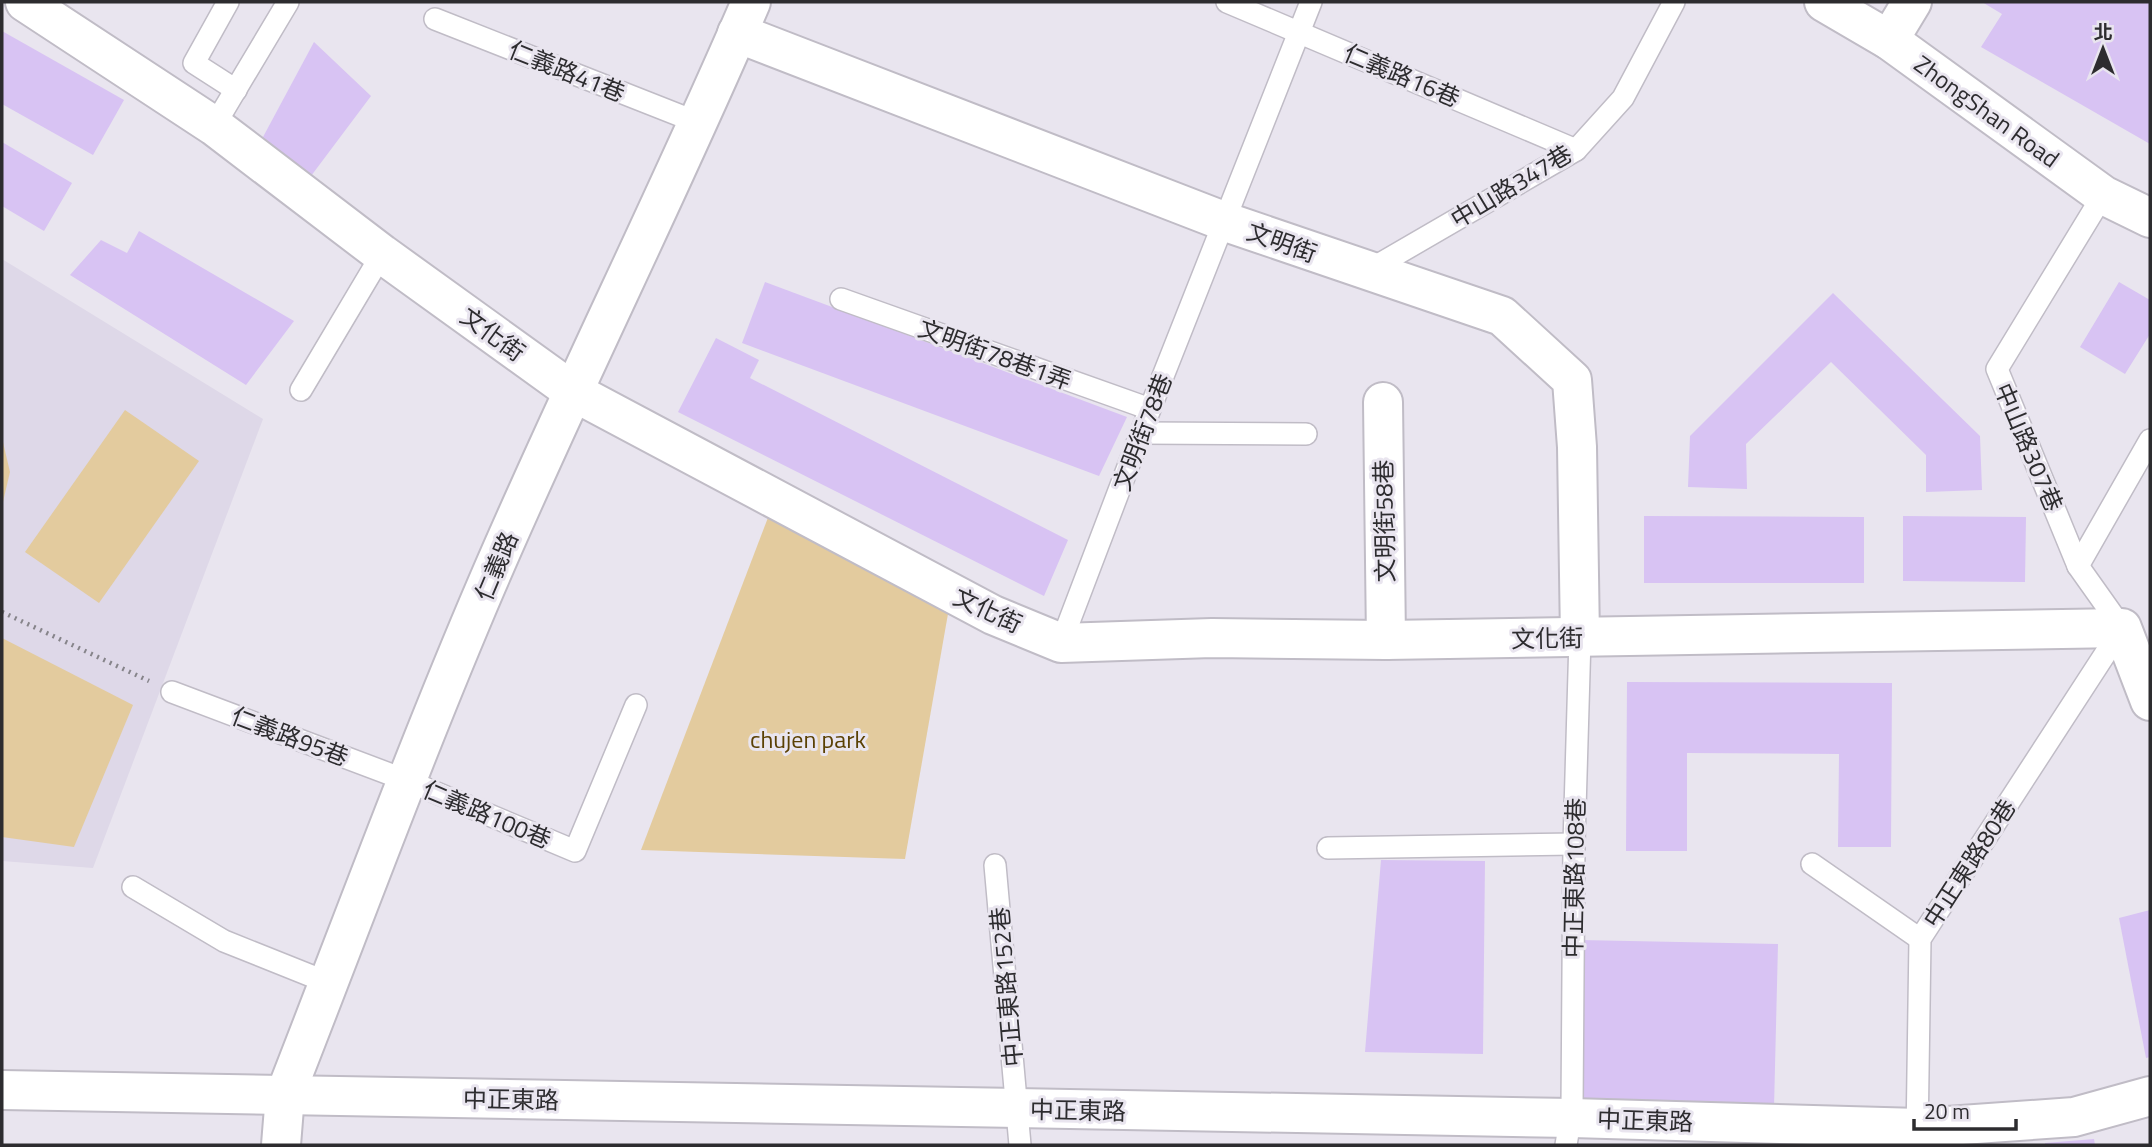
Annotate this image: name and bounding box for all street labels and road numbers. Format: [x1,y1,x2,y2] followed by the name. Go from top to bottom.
[503,31,631,111] street label: 仁義路41巷
[1338,34,1466,116] street label: 仁義路16巷
[1907,46,2067,176] street label: ZhongShan Road
[1443,135,1579,237] street label: 中山路347巷
[1242,213,1322,271] street label: 文明街
[453,298,533,370] street label: 文化街
[914,310,1076,398] street label: 文明街78巷1弄
[1103,368,1181,496] street label: 文明街78巷
[1986,377,2072,517] street label: 中山路307巷
[1365,459,1403,583] street label: 文明街58巷
[465,526,527,606] street label: 仁義路
[948,578,1028,642] street label: 文化街
[1511,619,1583,657] street label: 文化街
[226,697,354,775] street label: 仁義路95巷
[417,771,557,857] street label: 仁義路100巷
[1914,792,2024,934] street label: 中正東路80巷
[1555,798,1593,958] street label: 中正東路108巷
[981,906,1031,1068] street label: 中正東路152巷
[463,1080,559,1118] street label: 中正東路
[1030,1091,1126,1129] street label: 中正東路
[1596,1100,1694,1140] street label: 中正東路

